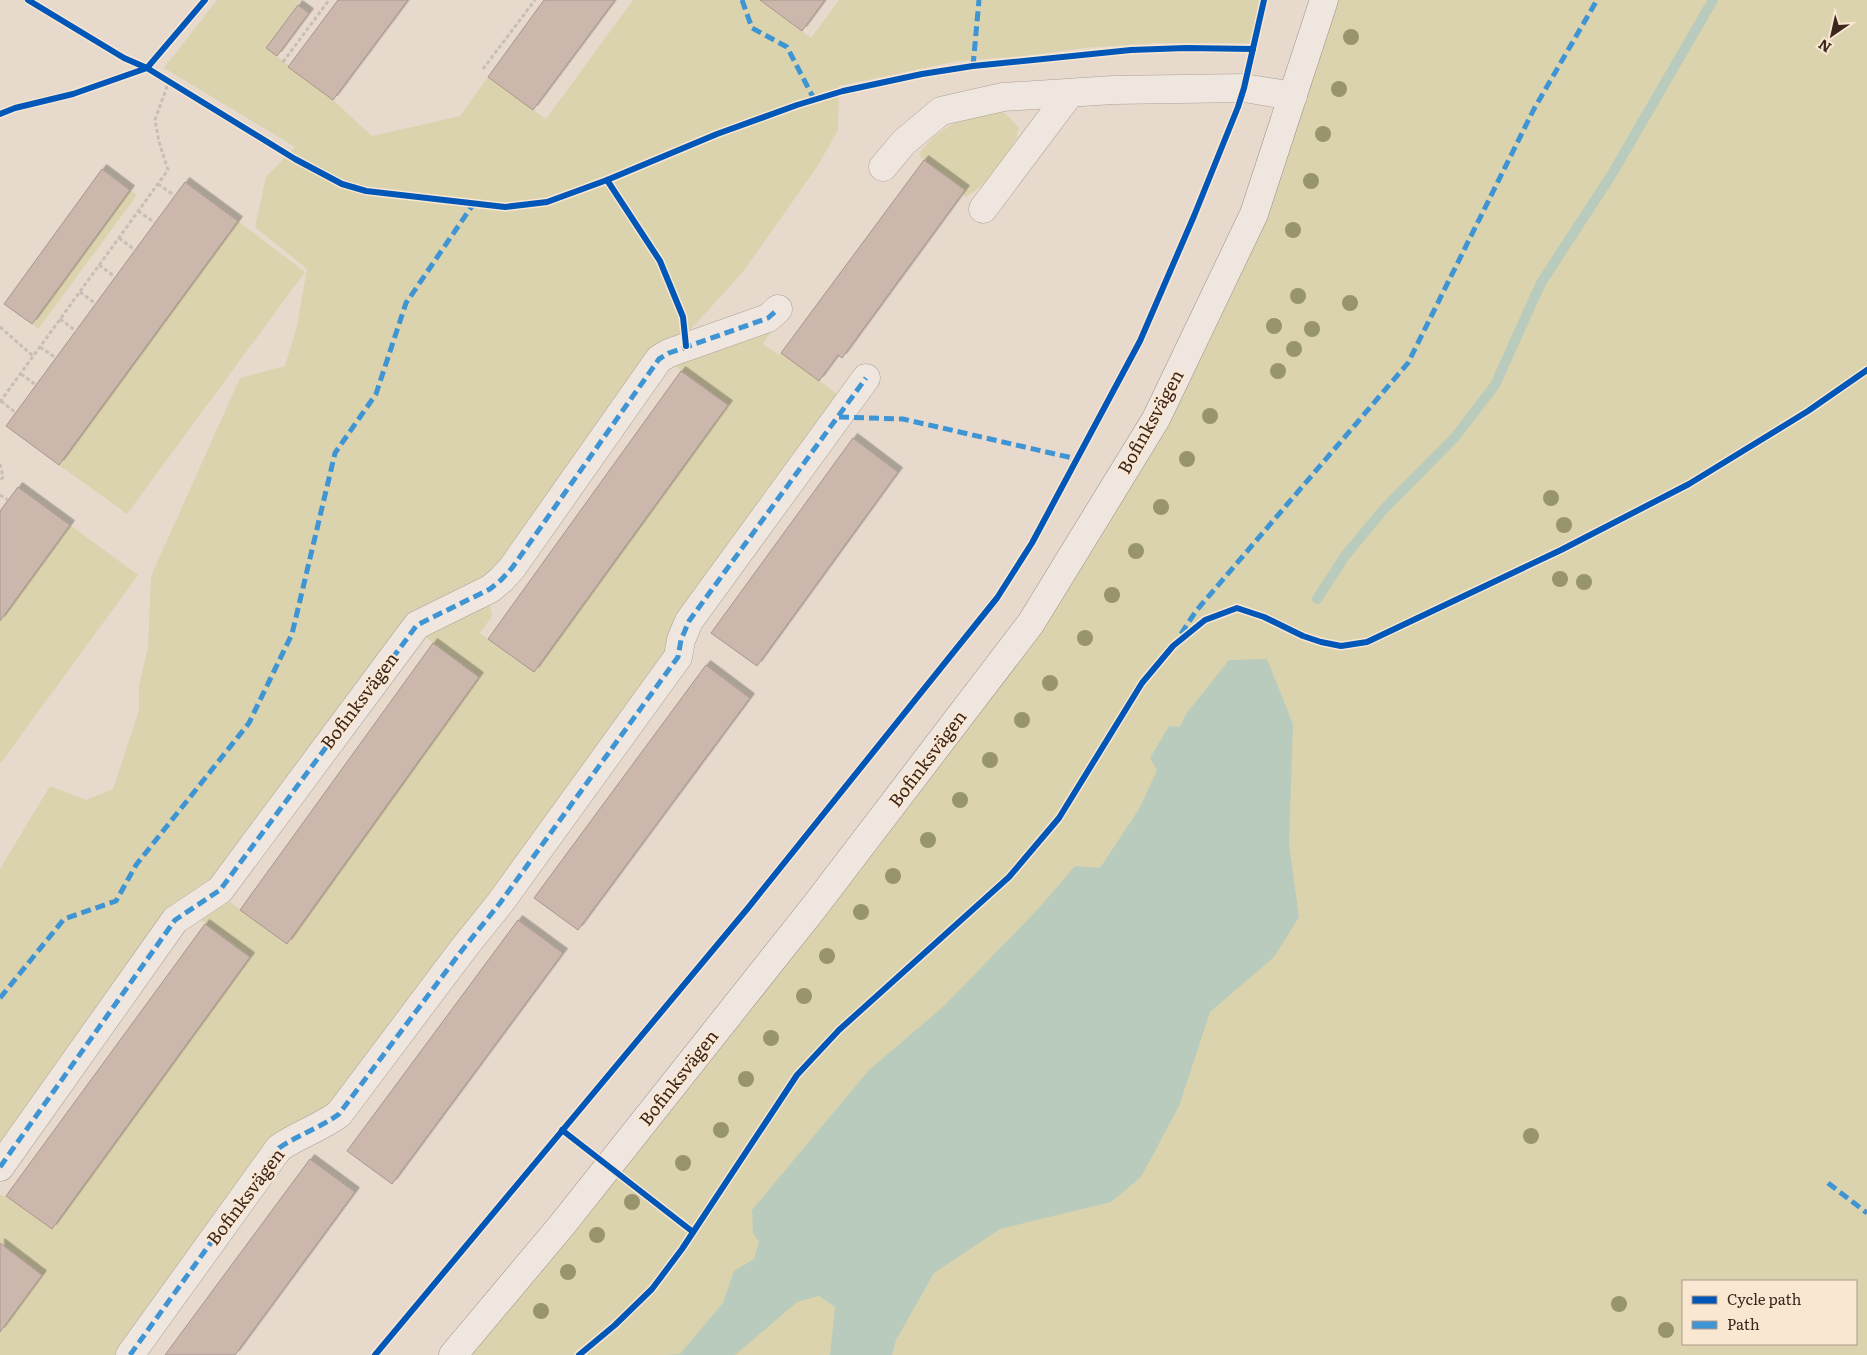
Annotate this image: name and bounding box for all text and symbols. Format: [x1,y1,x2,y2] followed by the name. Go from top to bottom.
[1807,10,1857,60] north arrow
[1814,35,1835,58] text: N
[1110,364,1190,478] street label: Bofinksvägen
[313,646,404,754] street label: Bofinksvägen
[881,704,972,812] street label: Bofinksvägen
[632,1023,724,1131] street label: Bofinksvägen
[199,1142,290,1250] street label: Bofinksvägen
[1682,1280,1857,1345] legend
[1727,1287,1802,1310] text: Cycle path
[1727,1312,1760,1335] text: Path

